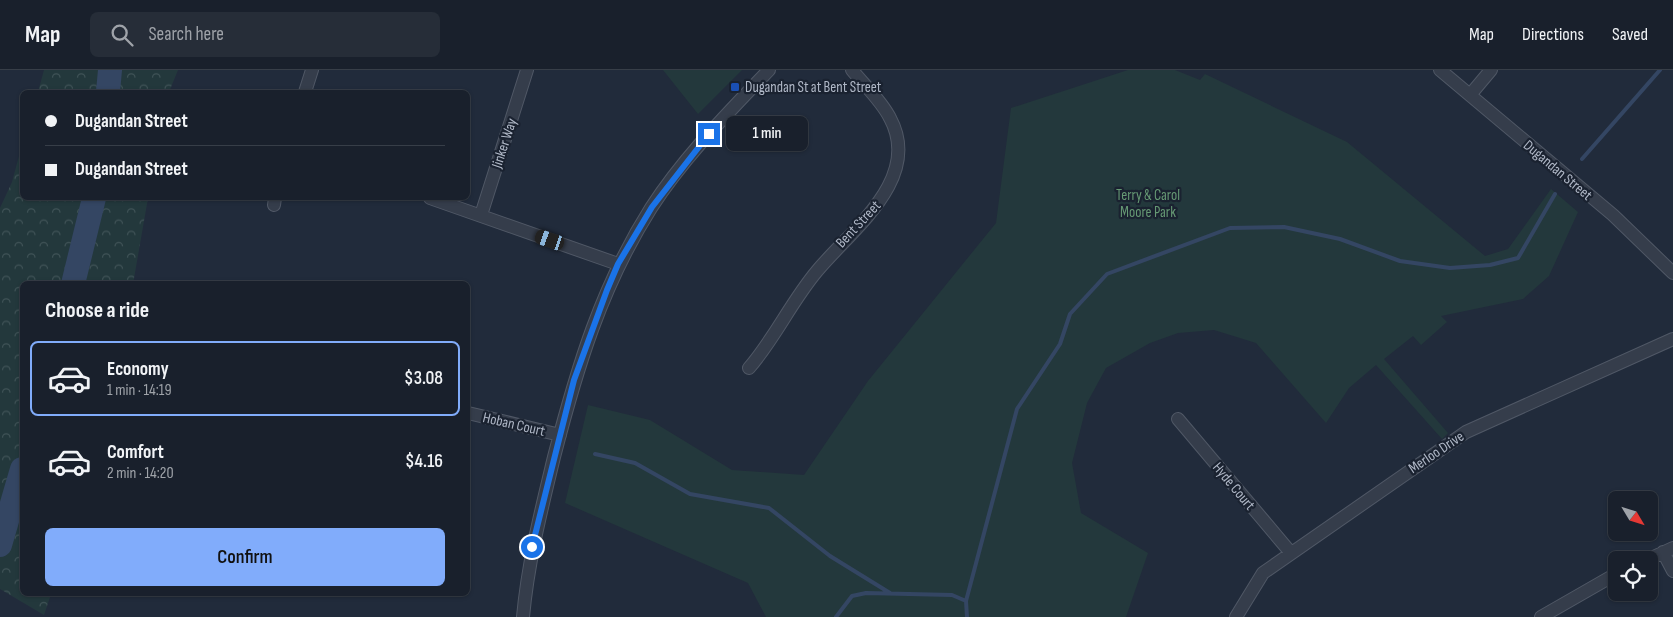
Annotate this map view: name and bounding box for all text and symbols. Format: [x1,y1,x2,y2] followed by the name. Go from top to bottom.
[90,12,440,57] search box
[25,20,60,49] text: Map
[108,21,136,49] icon: search
[148,23,224,46] text: Search here
[1469,24,1494,45] text: Map
[1522,24,1584,45] text: Directions
[1612,24,1648,45] text: Saved
[745,78,882,97] place label: Dugandan St at Bent Street
[729,81,741,93] marker: Dugandan St at Bent Street
[75,110,188,133] text: Dugandan Street
[487,116,522,171] street label: Jinker Way
[726,116,809,152] callout: 1 min
[698,123,720,145] route end
[752,124,782,143] text: 1 min
[1519,136,1596,205] street label: Dugandan Street
[75,158,188,181] text: Dugandan Street
[1116,186,1180,222] park label: Terry & Carol Moore Park
[832,196,885,252] street label: Bent Street
[533,228,566,252] car
[45,297,149,324] text: Choose a ride
[47,356,92,401] icon: car
[107,358,169,381] text: Economy
[404,367,443,390] text: $3.08
[107,381,172,400] text: 1 min · 14:19
[481,408,547,441] street label: Hoban Court
[1405,427,1468,478] street label: Merloo Drive
[47,439,92,484] icon: car
[107,441,164,464] text: Comfort
[405,450,443,473] text: $4.16
[1208,459,1259,514] street label: Hyde Court
[107,464,174,483] text: 2 min · 14:20
[1608,491,1658,541] north arrow
[1608,491,1658,601] map controls
[45,528,445,586] button: Confirm
[521,536,543,558] route start
[1608,551,1658,601] button: locate

